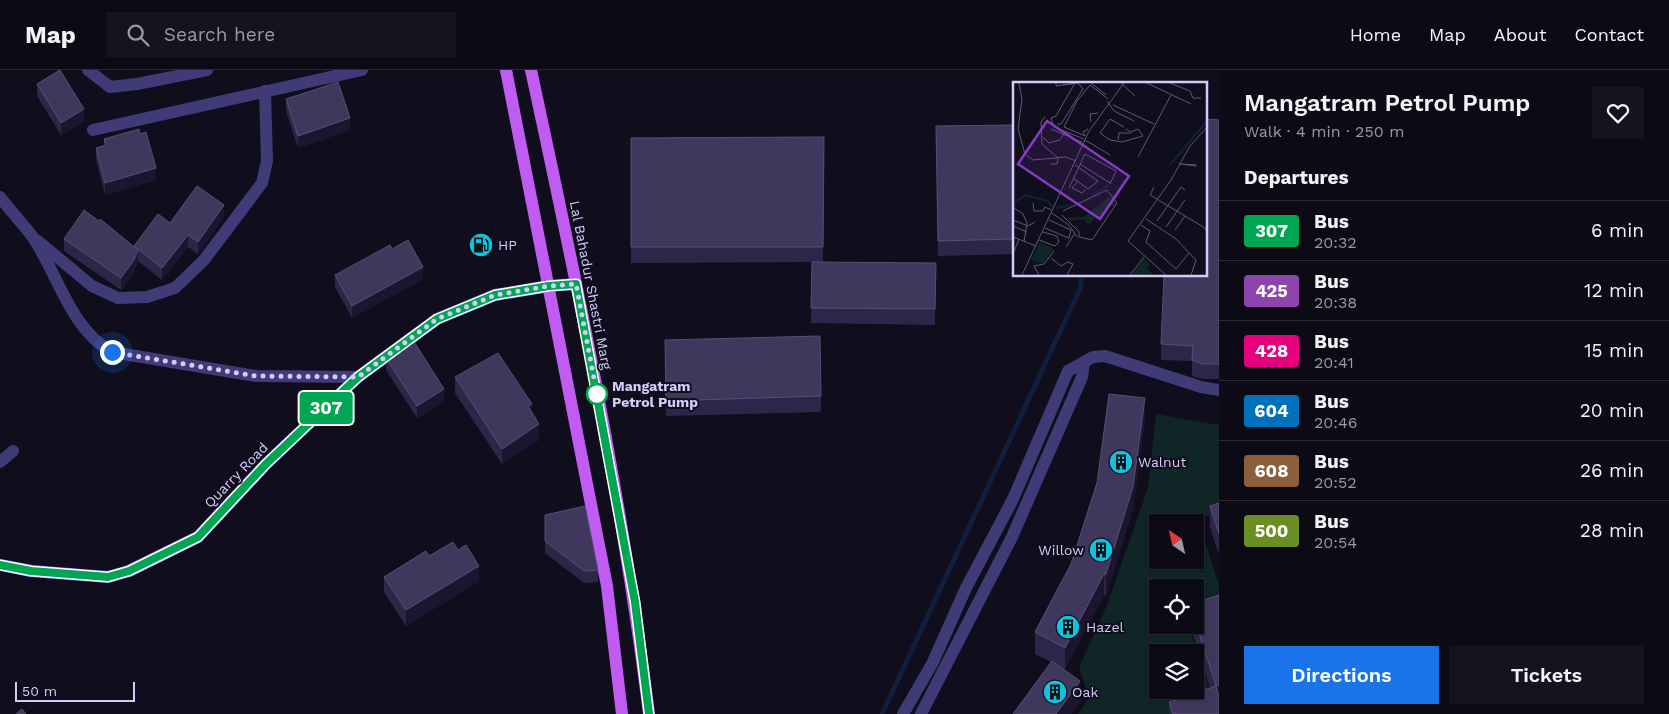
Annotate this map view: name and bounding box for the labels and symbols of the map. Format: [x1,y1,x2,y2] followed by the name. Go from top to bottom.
[1013,82,1206,276] inset map
[567,199,615,371] street label: Lal Bahadur Shastri Marg
[468,232,494,258] fuel station icon: HP
[498,237,517,253] place label: HP
[100,340,125,365] your location
[612,378,698,410] place label: Mangatram Petrol Pump
[586,383,608,405] marker: Mangatram Petrol Pump
[297,392,355,424] line badge: 307
[201,439,271,511] street label: Quarry Road
[1108,449,1134,475] building icon: Walnut
[1138,454,1186,470] place label: Walnut
[1149,514,1204,569] north arrow
[1088,537,1114,563] building icon: Willow
[1038,542,1084,558] place label: Willow
[1055,614,1081,640] building icon: Hazel
[1086,619,1125,635] place label: Hazel
[15,679,135,702] scale bar
[1042,679,1068,705] building icon: Oak
[1072,684,1098,700] place label: Oak

